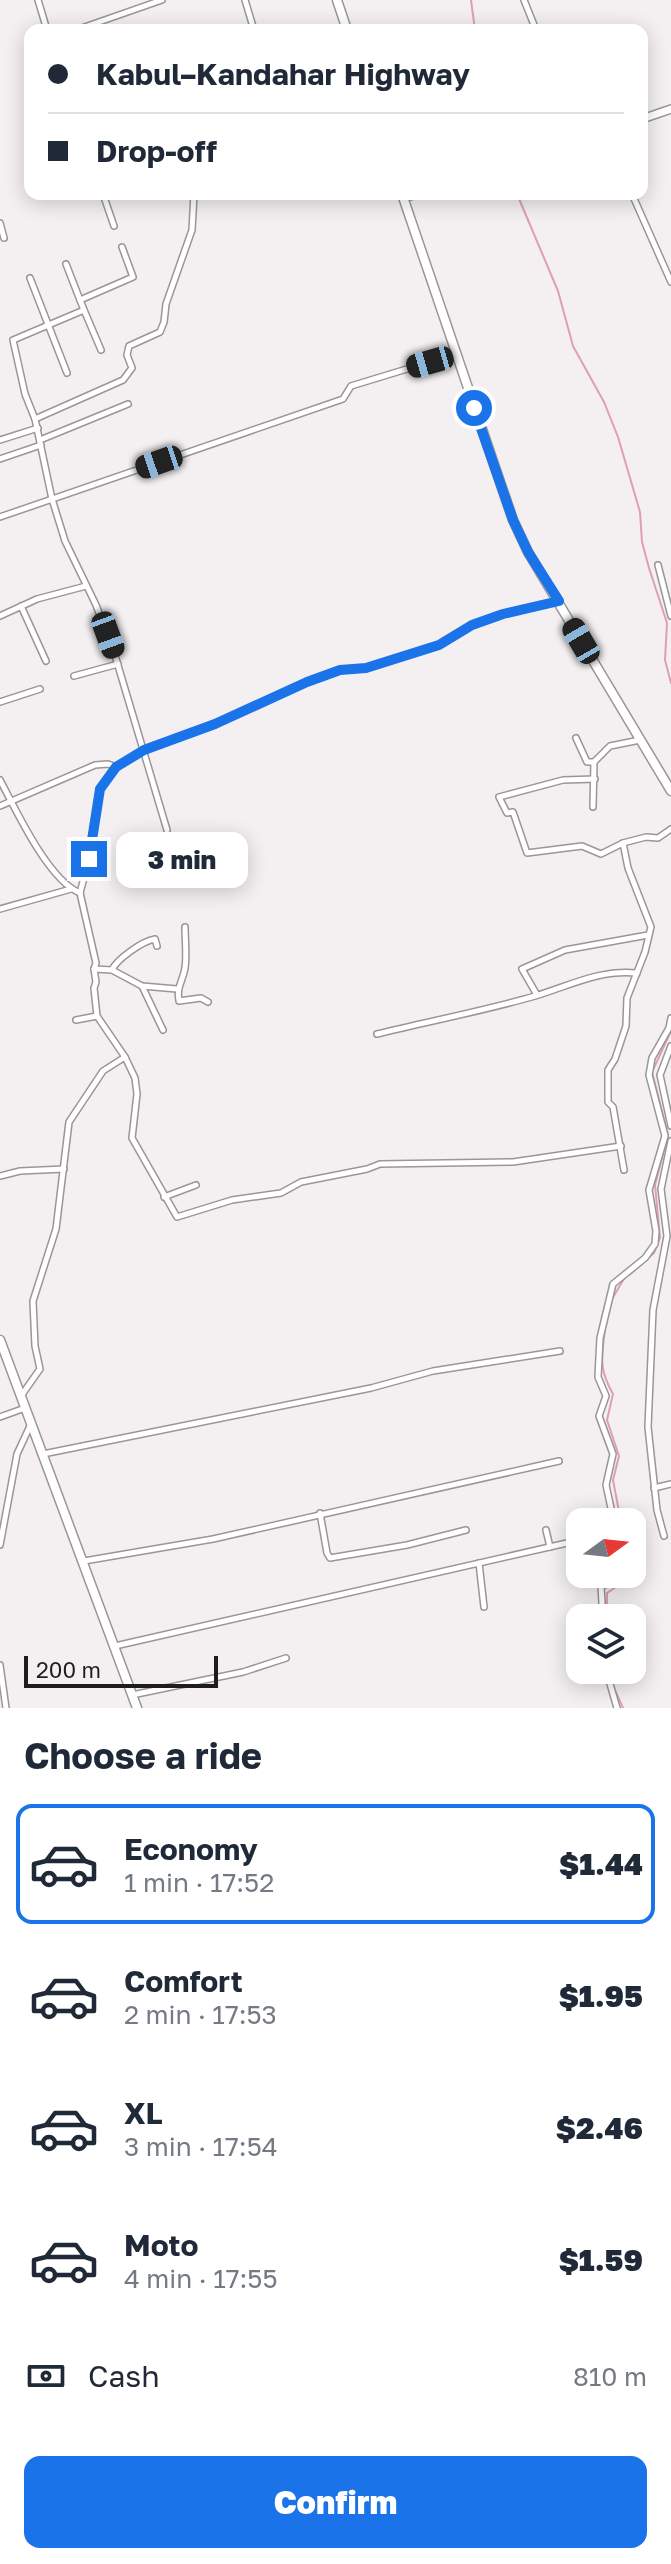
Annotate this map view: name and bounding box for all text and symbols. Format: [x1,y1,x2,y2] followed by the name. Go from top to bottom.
[96,56,470,92] text: Kabul–Kandahar Highway
[96,133,217,169] text: Drop-off
[404,344,456,380] car
[456,390,492,426] route start
[132,443,186,481] car
[89,608,127,662] car
[559,614,603,668] car
[117,831,249,887] callout: 3 min
[71,841,107,877] route end
[148,844,216,875] text: 3 min
[566,1508,646,1588] north arrow
[566,1508,646,1684] map controls
[566,1604,646,1684] button: layers
[24,1652,218,1688] scale bar
[36,1656,101,1683] text: 200 m
[24,1734,262,1777] text: Choose a ride
[28,1828,100,1900] icon: car
[124,1831,258,1867] text: Economy
[559,1846,643,1882] text: $1.44
[124,1867,274,1898] text: 1 min · 17:52
[28,1960,100,2032] icon: car
[124,1963,243,1999] text: Comfort
[559,1978,643,2014] text: $1.95
[124,1999,277,2030] text: 2 min · 17:53
[28,2092,100,2164] icon: car
[124,2095,163,2131] text: XL
[556,2110,643,2146] text: $2.46
[124,2131,278,2162] text: 3 min · 17:54
[28,2224,100,2296] icon: car
[124,2227,199,2263] text: Moto
[559,2242,643,2278] text: $1.59
[124,2263,277,2294] text: 4 min · 17:55
[24,2354,68,2398] icon: cash
[88,2358,160,2394] text: Cash
[573,2361,647,2392] text: 810 m
[24,2456,647,2548] button: Confirm

